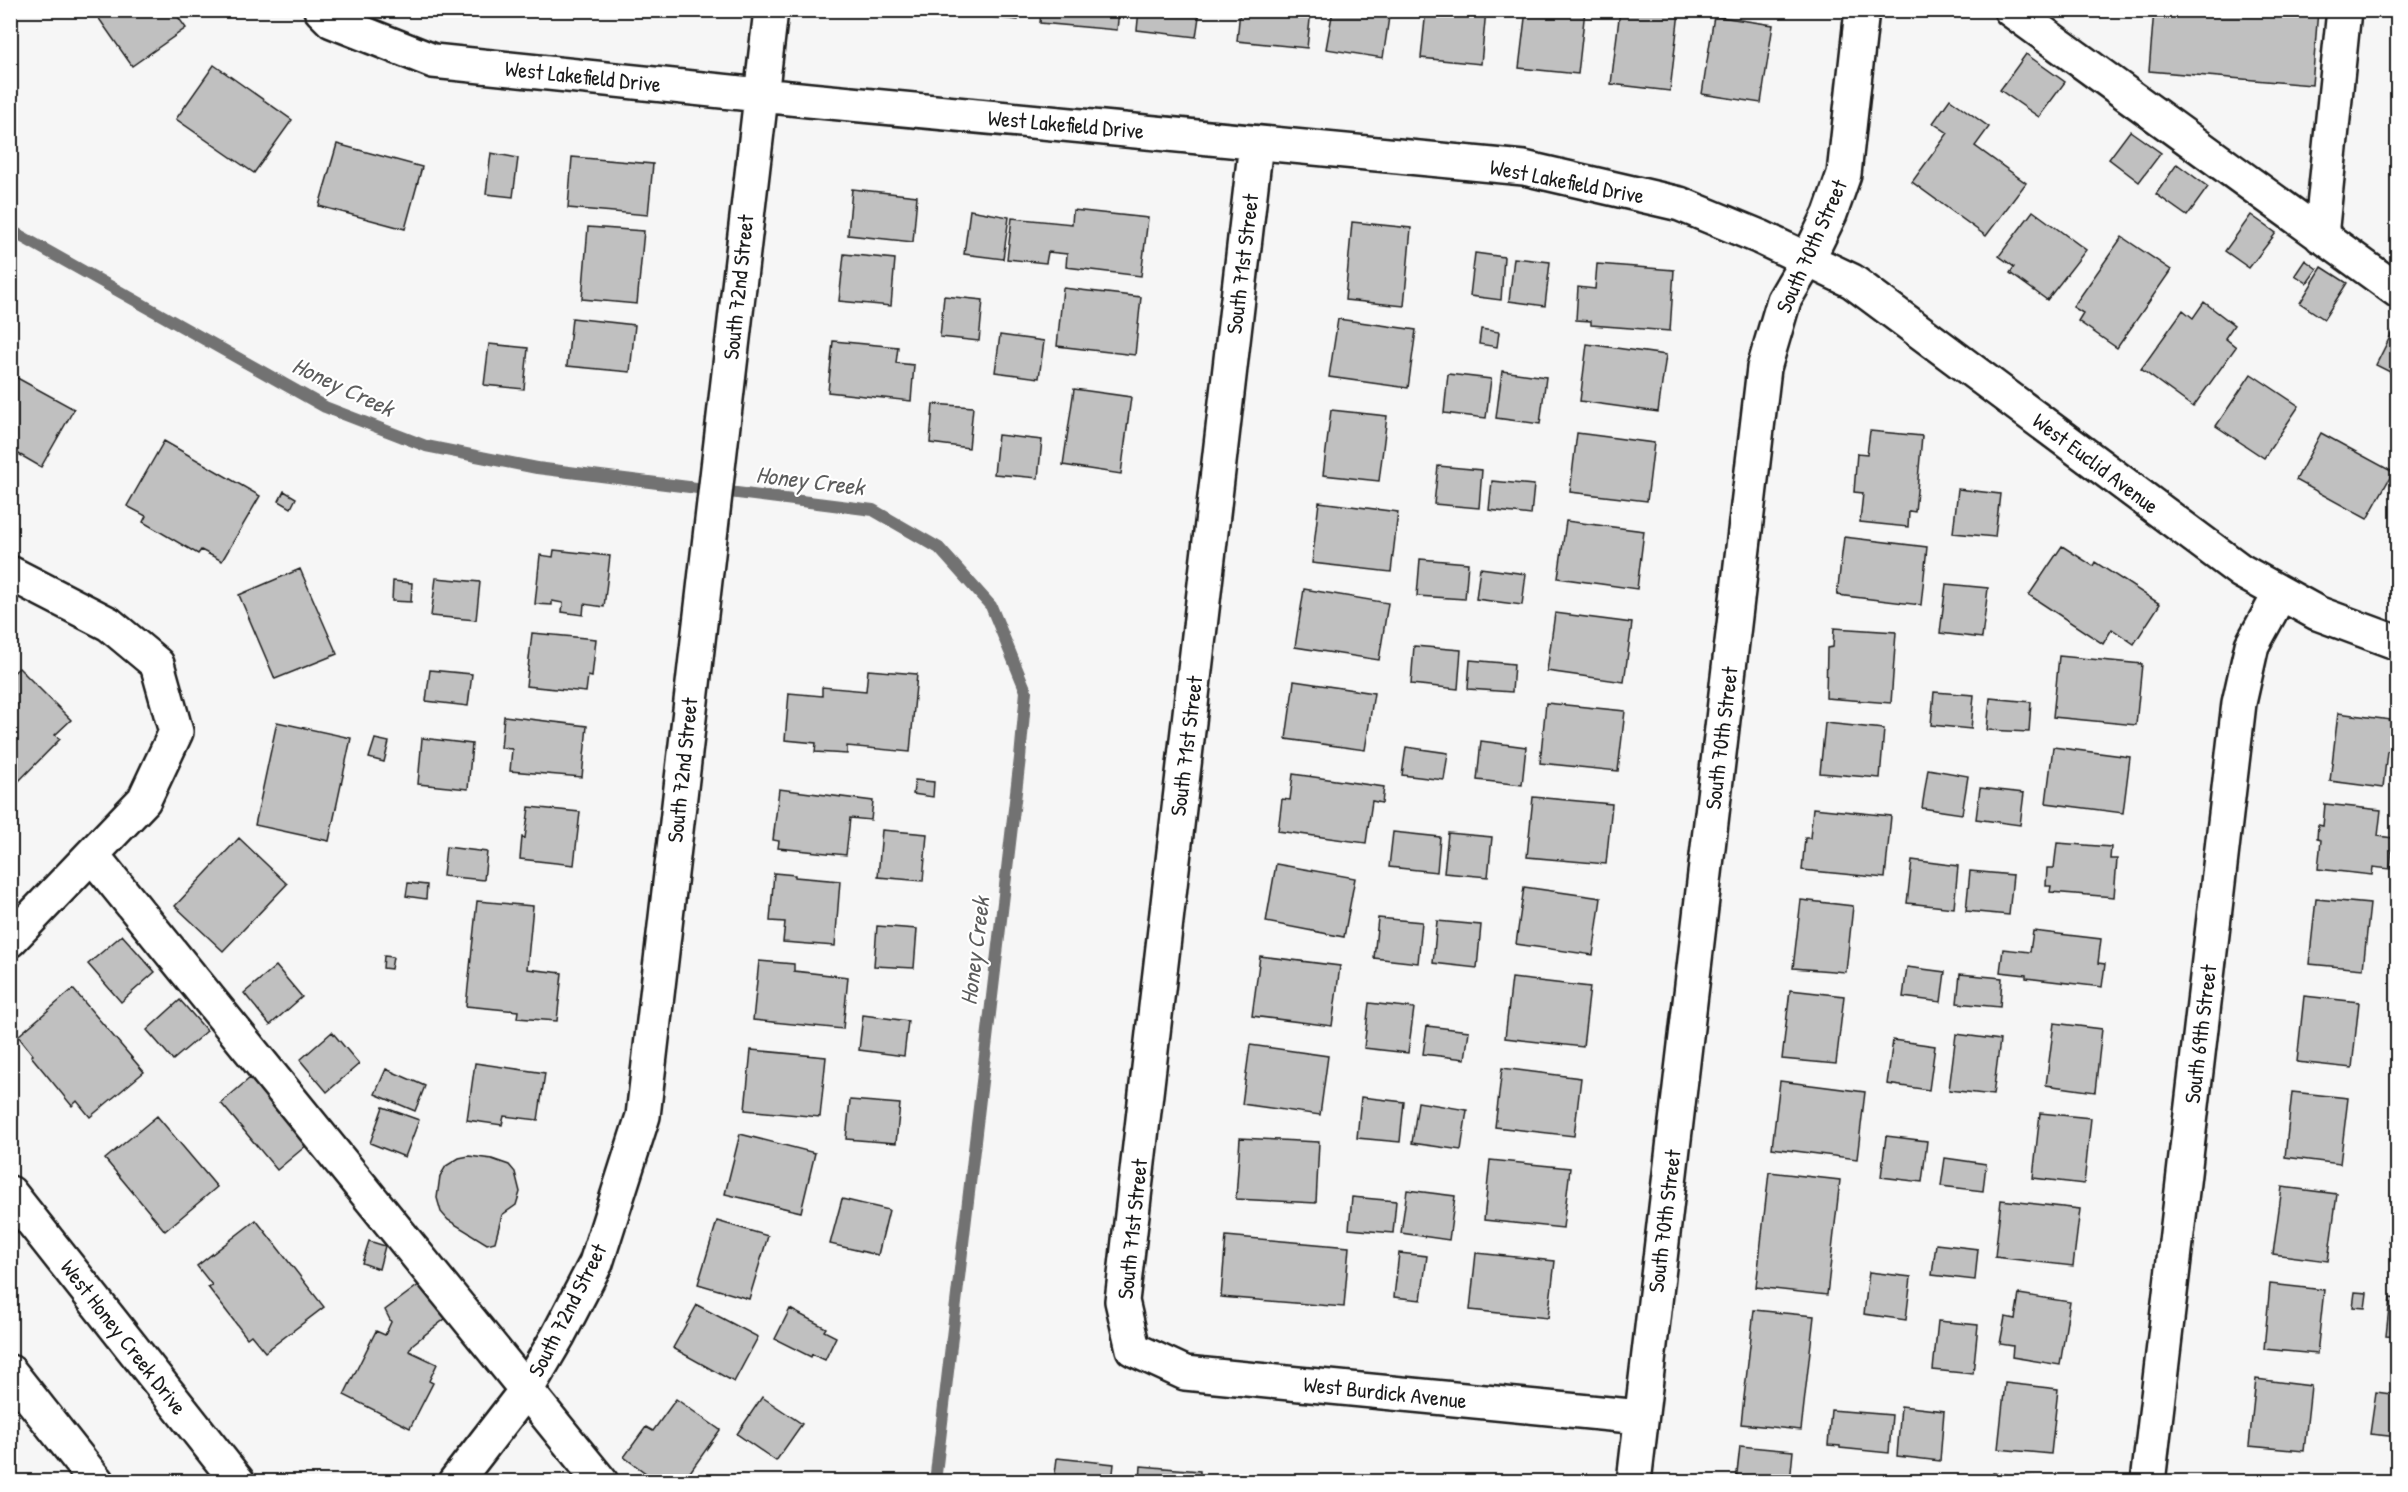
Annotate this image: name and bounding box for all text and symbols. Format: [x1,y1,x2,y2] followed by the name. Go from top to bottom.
[504,53,663,99] street label: West Lakefield Drive
[987,102,1146,146] street label: West Lakefield Drive
[1487,151,1647,211] street label: West Lakefield Drive
[1768,174,1854,318] street label: South 70th Street
[1219,192,1266,336] street label: South 71st Street
[715,213,761,361] street label: South 72nd Street
[287,349,401,425] water label: Honey Creek
[2027,406,2165,520] street label: West Euclid Avenue
[754,458,868,504] water label: Honey Creek
[1697,665,1745,811] street label: South 70th Street
[1163,674,1210,818] street label: South 71st Street
[659,696,705,844] street label: South 72nd Street
[952,893,998,1007] water label: Honey Creek
[2177,962,2223,1105] street label: South 69th Street
[1640,1148,1688,1294] street label: South 70th Street
[1110,1157,1154,1301] street label: South 71st Street
[521,1238,614,1382] street label: South 72nd Street
[54,1253,194,1421] street label: West Honey Creek Drive
[1302,1369,1468,1416] street label: West Burdick Avenue

